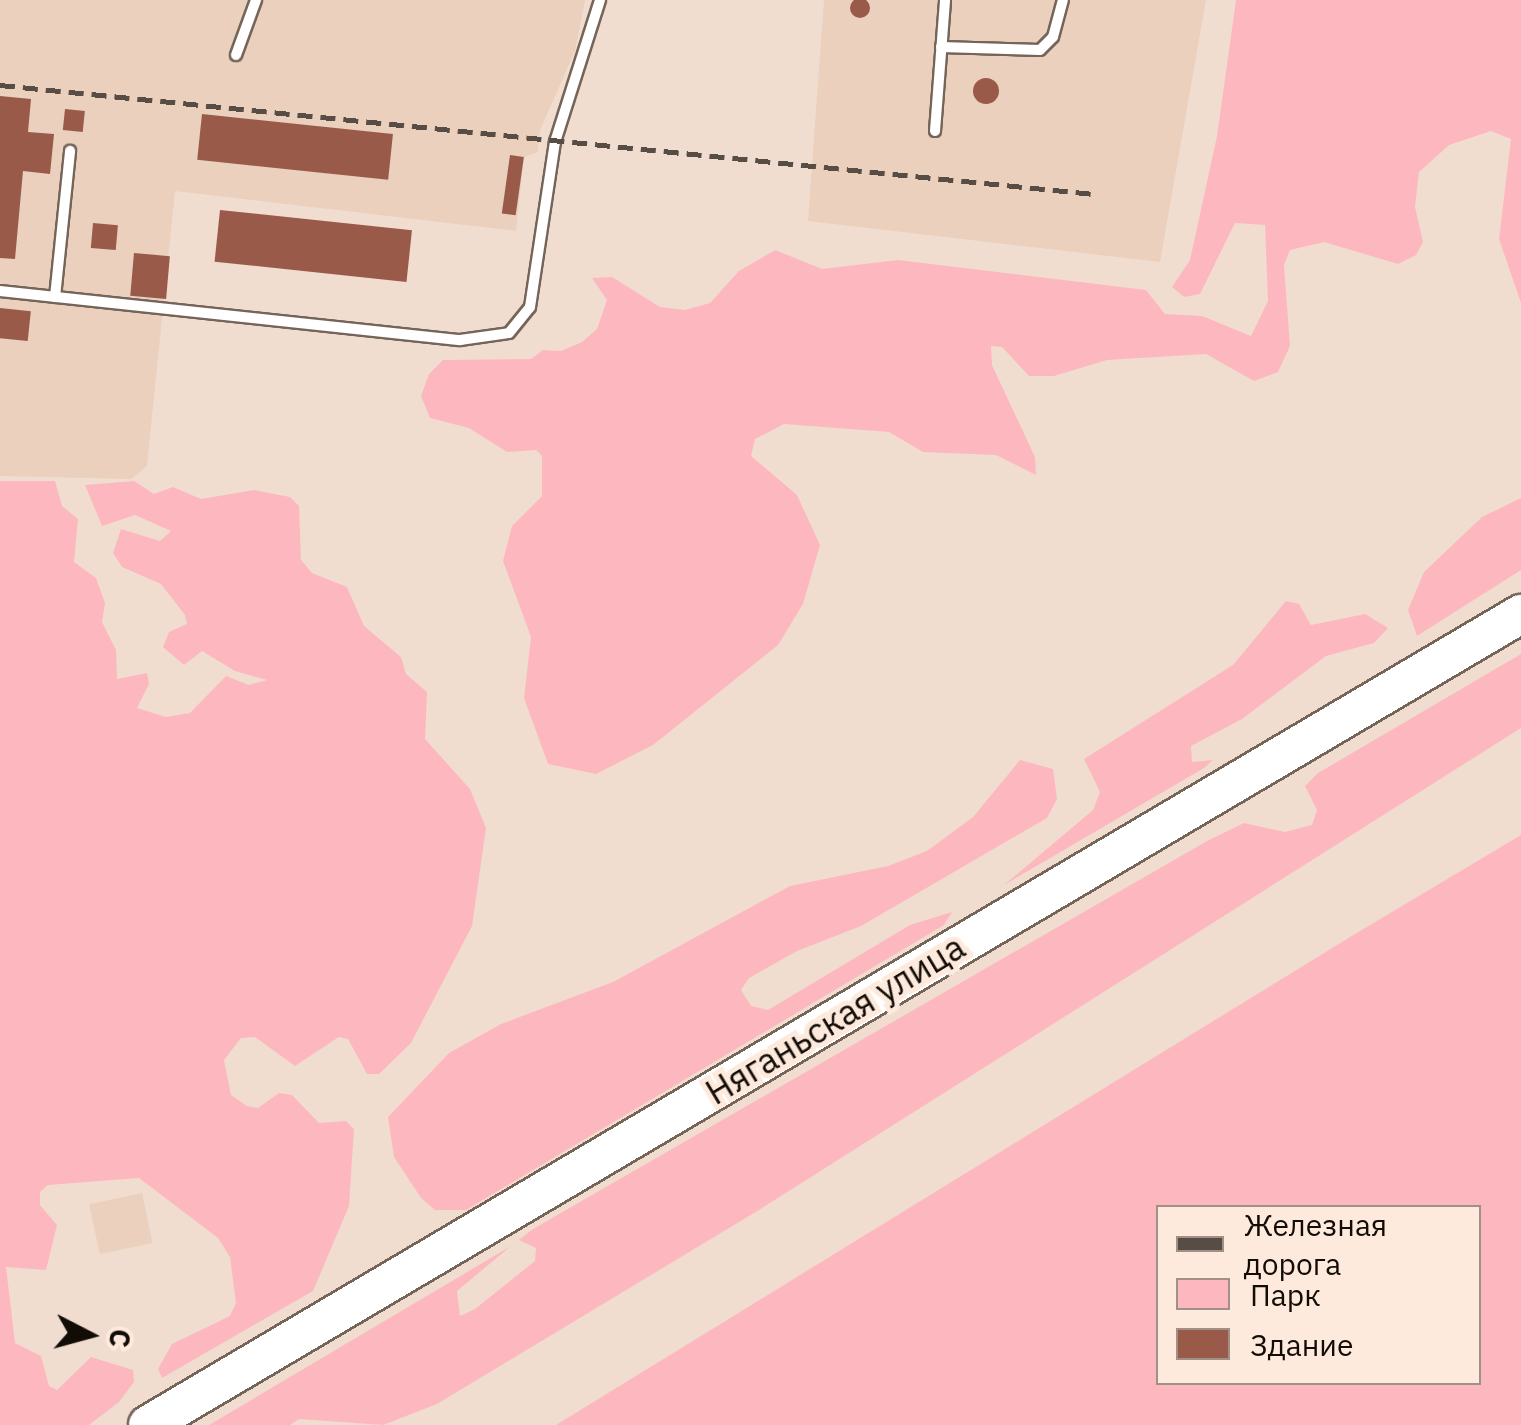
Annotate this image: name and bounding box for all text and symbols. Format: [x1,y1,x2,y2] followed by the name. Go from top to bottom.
[698,925,972,1113] street label: Няганьская улица
[1156,1205,1481,1385] legend
[1244,1205,1387,1283] text: Железная дорога
[1250,1275,1321,1314] text: Парк
[40,1285,140,1385] north arrow
[1250,1325,1353,1364] text: Здание
[101,1327,140,1349] text: С

